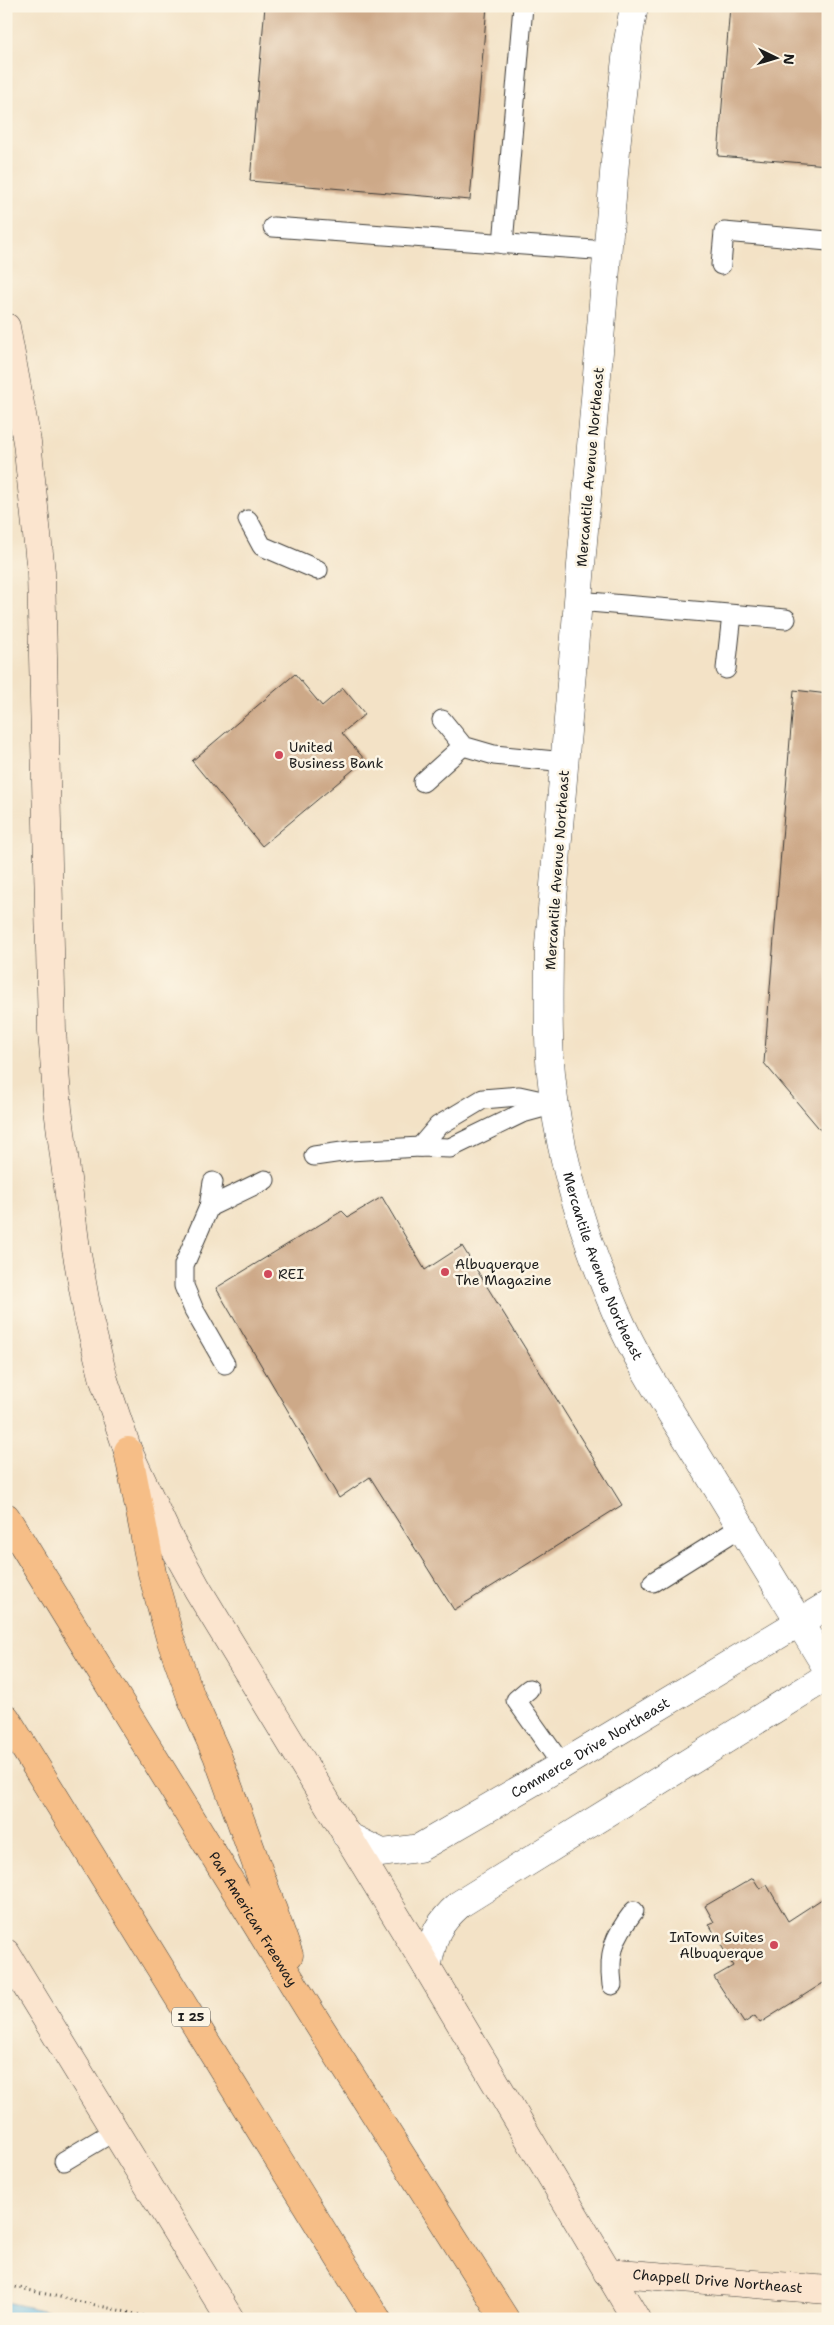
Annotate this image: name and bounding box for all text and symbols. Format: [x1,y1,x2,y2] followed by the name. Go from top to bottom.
[752,32,802,82] north arrow
[780,53,798,65] text: N
[572,367,608,567] street label: Mercantile Avenue Northeast
[289,738,383,772] place label: United Business Bank
[273,749,285,761] marker: United Business Bank
[541,770,573,970] street label: Mercantile Avenue Northeast
[559,1170,647,1363] street label: Mercantile Avenue Northeast
[455,1255,552,1289] place label: Albuquerque The Magazine
[278,1265,304,1283] place label: REI
[439,1266,451,1278] marker: Albuquerque The Magazine
[262,1268,274,1280] marker: REI
[507,1693,673,1802] street label: Commerce Drive Northeast
[205,1848,302,1990] street label: Pan American Freeway
[669,1928,764,1962] place label: InTown Suites Albuquerque
[768,1939,780,1951] marker: InTown Suites Albuquerque
[172,2008,210,2026] road number: I 25
[632,2265,803,2297] street label: Chappell Drive Northeast

